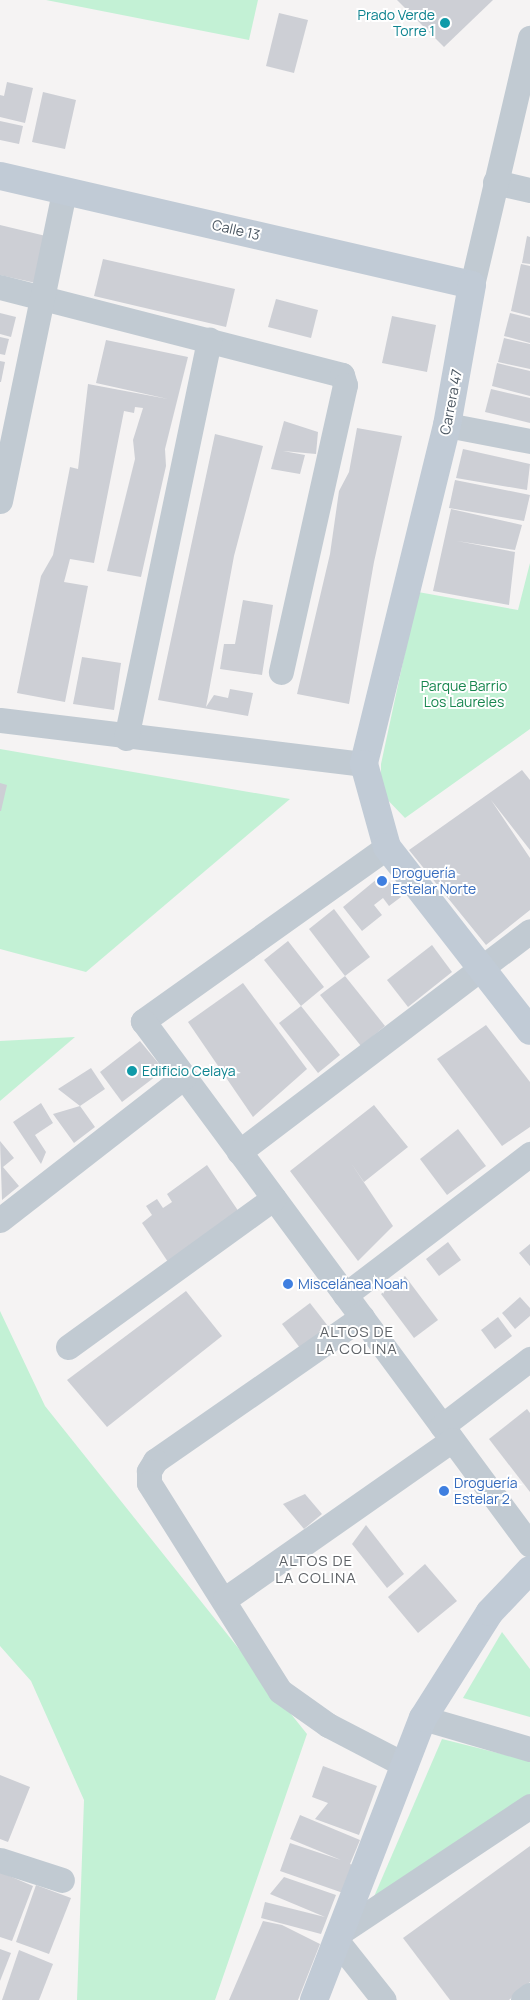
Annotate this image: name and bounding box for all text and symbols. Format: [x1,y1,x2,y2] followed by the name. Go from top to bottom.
[357,7,435,40] place label: Prado Verde Torre 1
[439,17,451,29] marker: Prado Verde Torre 1
[210,216,262,244] street label: Calle 13
[436,368,466,436] street label: Carrera 47
[421,678,507,710] park label: Parque Barrio Los Laureles
[392,865,476,898] place label: Droguería Estelar Norte
[376,875,388,887] marker: Droguería Estelar Norte
[142,1063,236,1079] place label: Edificio Celaya
[126,1065,138,1077] marker: Edificio Celaya
[298,1276,408,1292] place label: Miscelánea Noah
[282,1278,294,1290] marker: Miscelánea Noah
[315,1322,399,1357] district label: ALTOS DE LA COLINA
[454,1475,517,1508] place label: Droguería Estelar 2
[438,1485,450,1497] marker: Droguería Estelar 2
[274,1551,358,1586] district label: ALTOS DE LA COLINA

